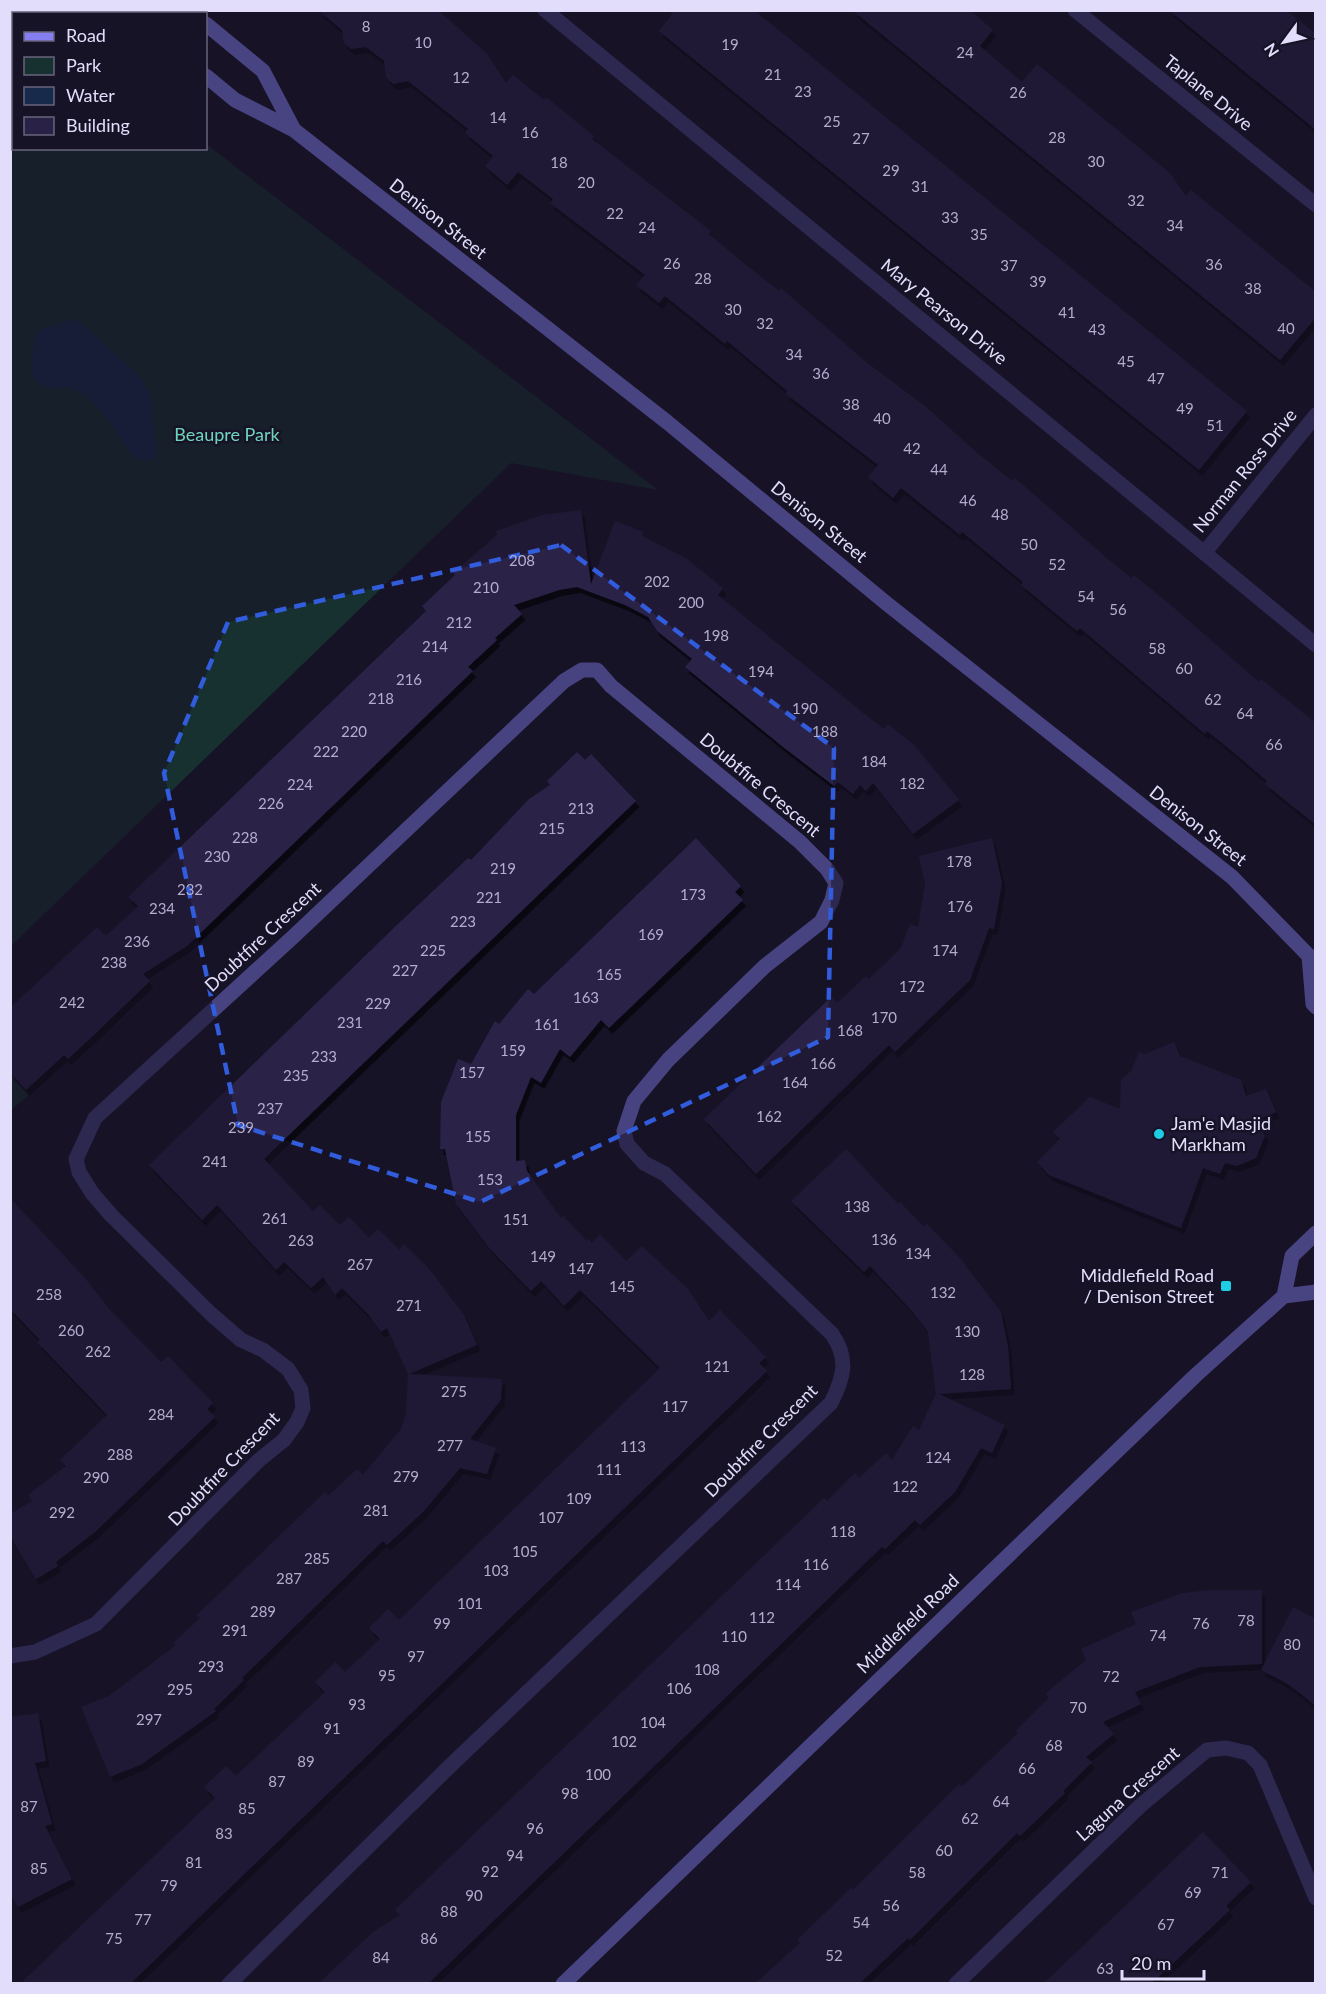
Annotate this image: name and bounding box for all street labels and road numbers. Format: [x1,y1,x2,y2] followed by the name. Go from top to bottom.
[1160,50,1257,135] street label: Taplane Drive
[386,173,492,263] street label: Denison Street
[877,254,1012,369] street label: Mary Pearson Drive
[1188,404,1301,537] street label: Norman Ross Drive
[767,476,873,567] street label: Denison Street
[696,727,826,841] street label: Doubtfire Crescent
[1146,780,1252,870] street label: Denison Street
[200,877,325,996] street label: Doubtfire Crescent
[699,1379,822,1501] street label: Doubtfire Crescent
[163,1406,284,1530] street label: Doubtfire Crescent
[852,1569,963,1678] street label: Middlefield Road
[1071,1741,1184,1845] street label: Laguna Crescent

